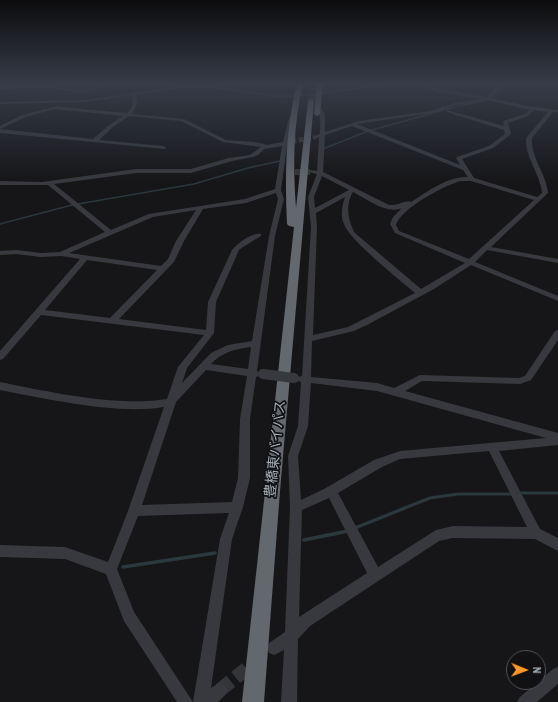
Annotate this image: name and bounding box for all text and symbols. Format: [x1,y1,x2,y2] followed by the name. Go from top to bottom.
[263,399,289,499] street label: 豊橋東バイパス
[506,650,546,690] north arrow
[530,667,544,674] text: N

